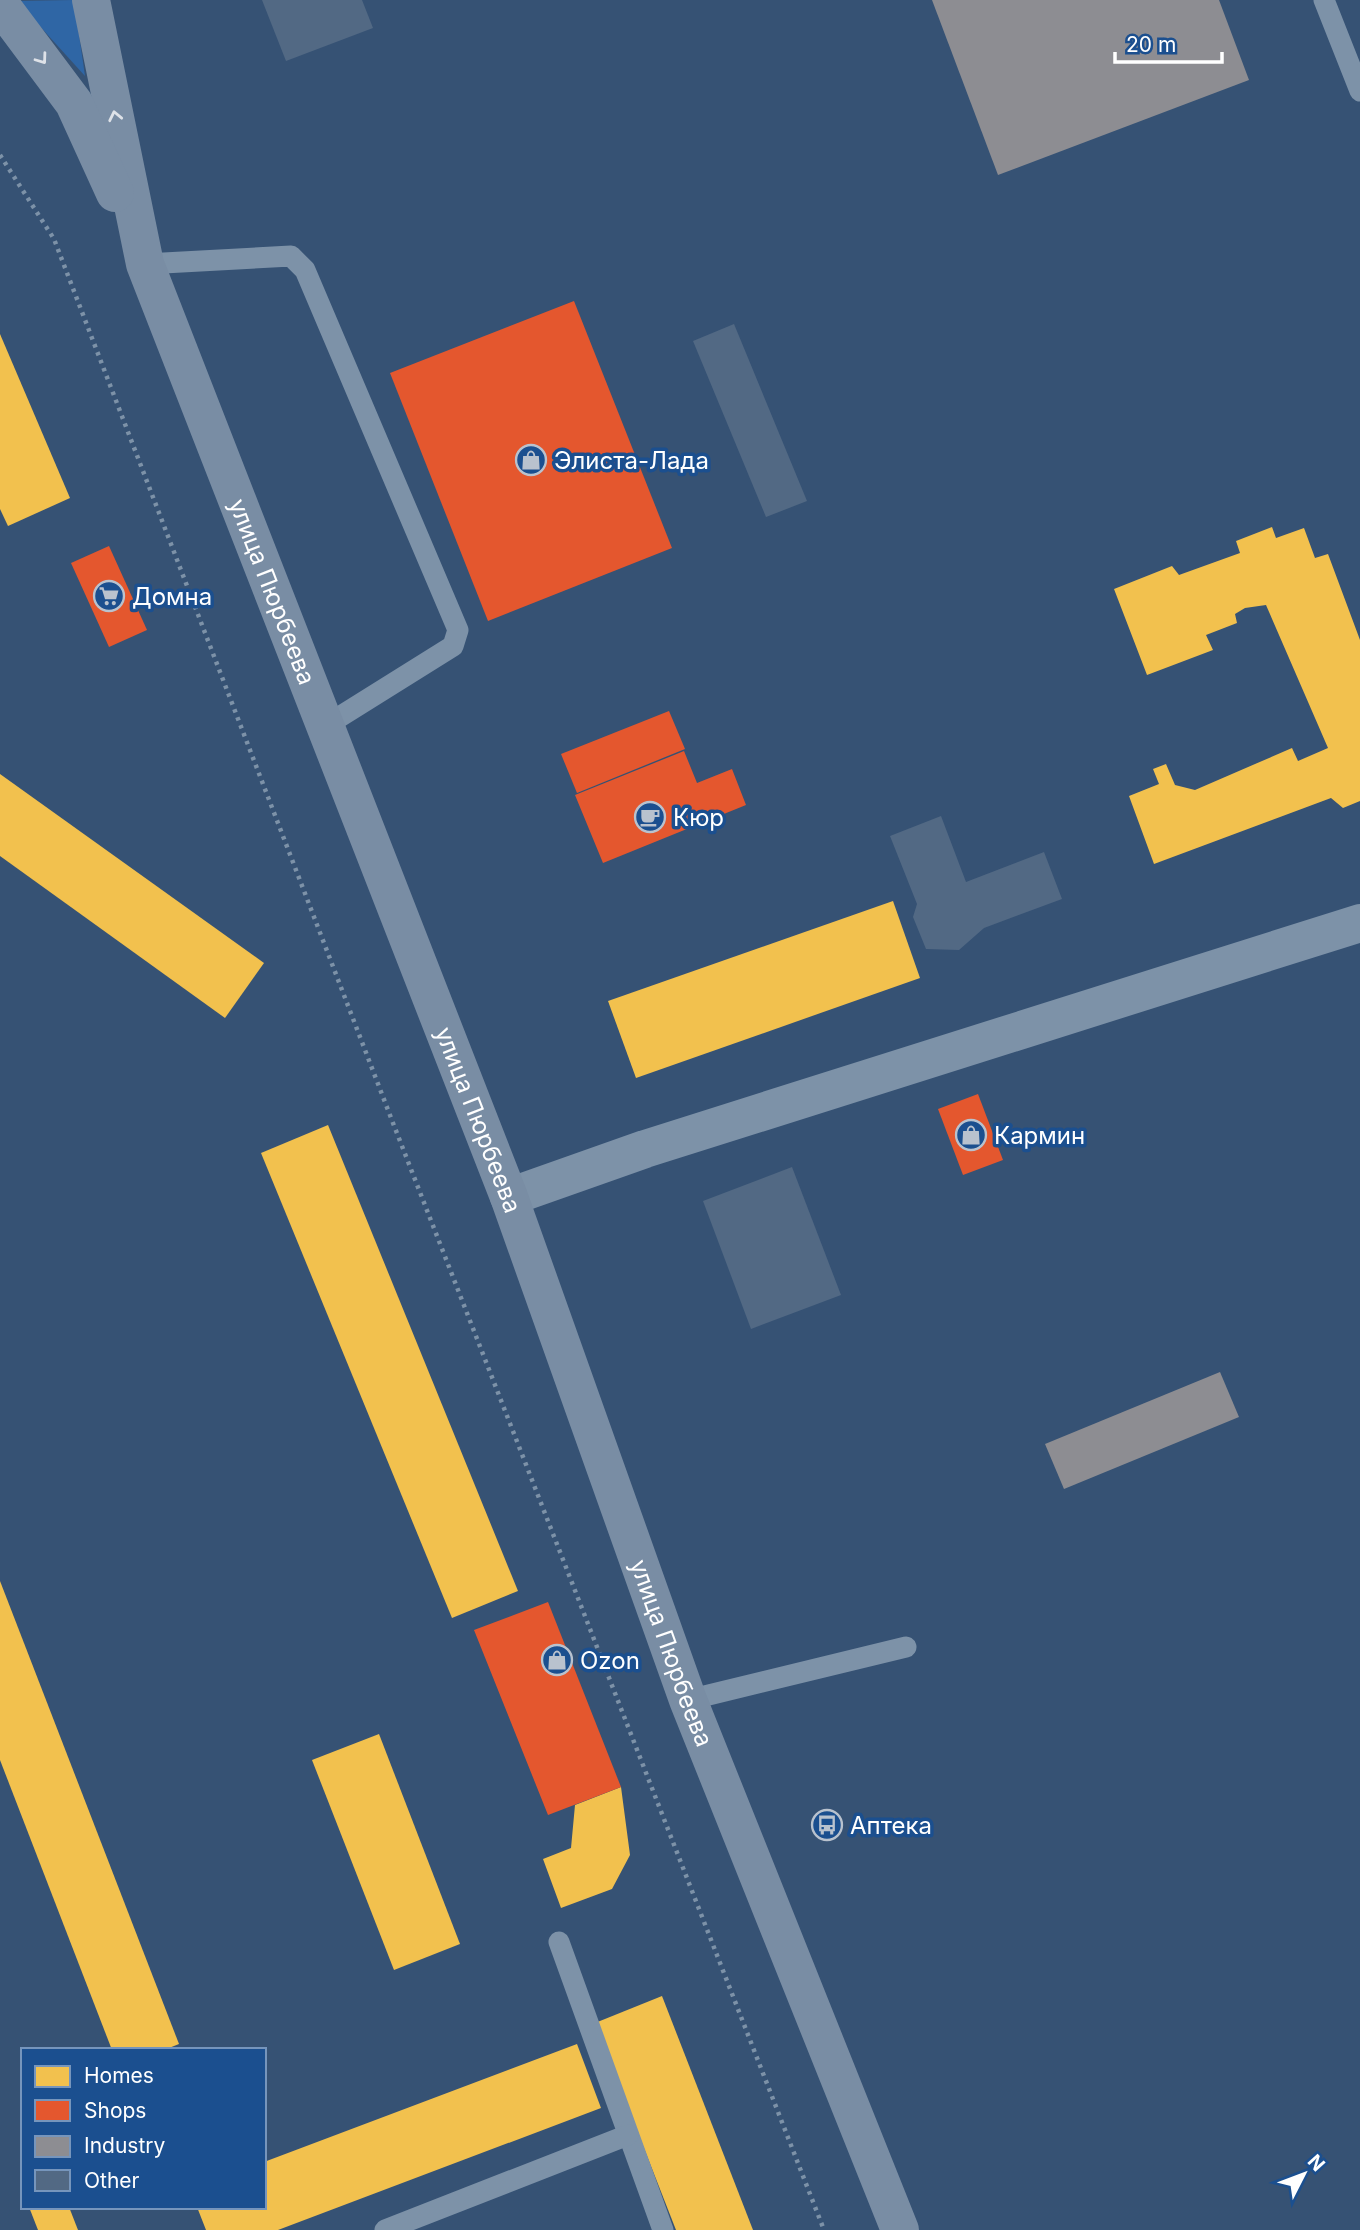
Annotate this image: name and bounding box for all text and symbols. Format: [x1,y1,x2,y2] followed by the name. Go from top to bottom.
[1115,21,1222,65] scale bar
[1126,32,1176,57] text: 20 m
[33,51,46,63] one-way arrow
[109,110,124,122] one-way arrow
[514,443,548,477] shop icon: Элиста-Лада
[554,446,709,475] place label: Элиста-Лада
[223,494,322,689] street label: улица Пюрбеева
[92,579,126,613] supermarket icon: Домна
[132,582,212,611] place label: Домна
[633,800,667,834] cafe icon: Кюр
[673,803,724,832] place label: Кюр
[430,1023,528,1217] street label: улица Пюрбеева
[954,1118,988,1152] shop icon: Кармин
[994,1121,1085,1150] place label: Кармин
[625,1555,720,1751] street label: улица Пюрбеева
[540,1643,574,1677] shop icon: Ozon
[580,1646,640,1675] place label: Ozon
[810,1808,844,1842] bus stop icon: Аптека
[850,1811,932,1840] place label: Аптека
[21,2048,266,2209] legend
[84,2063,154,2088] text: Homes
[84,2098,146,2123] text: Shops
[84,2133,166,2158] text: Industry
[1269,2139,1339,2209] north arrow
[1303,2150,1330,2176] text: N
[84,2168,140,2193] text: Other

